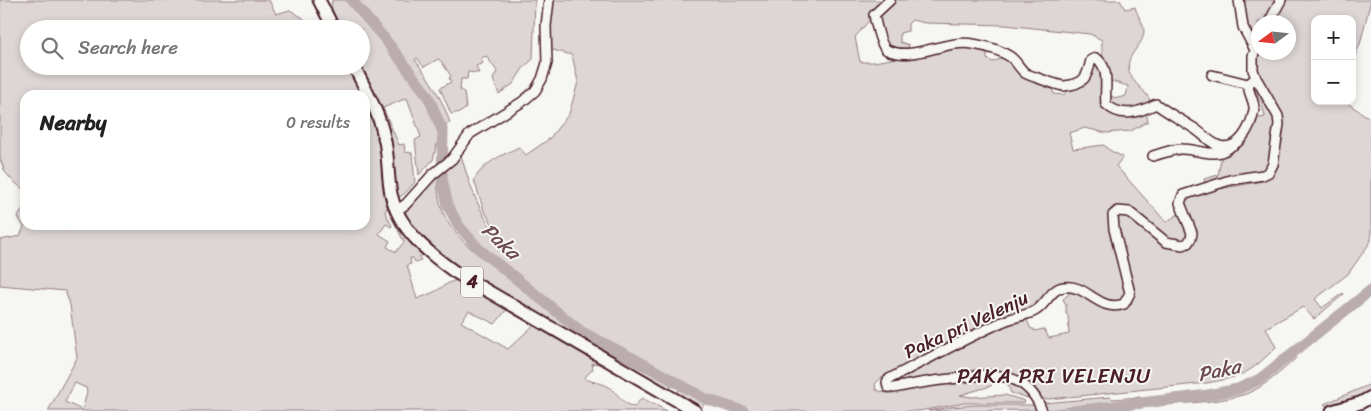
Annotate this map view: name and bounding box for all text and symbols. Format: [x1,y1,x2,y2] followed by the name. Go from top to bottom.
[1251,15,1296,60] north arrow
[1311,15,1356,105] map controls
[1311,15,1356,60] button: +
[20,20,370,75] search box
[78,31,178,64] text: Search here
[38,34,66,62] icon: search
[1311,60,1356,105] button: −
[40,104,106,142] text: Nearby
[286,108,350,137] text: 0 results
[473,214,530,271] water label: Paka
[461,266,483,298] road number: 4
[898,281,1034,368] street label: Paka pri Velenju
[1195,348,1247,392] water label: Paka
[957,357,1151,395] district label: PAKA PRI VELENJU

